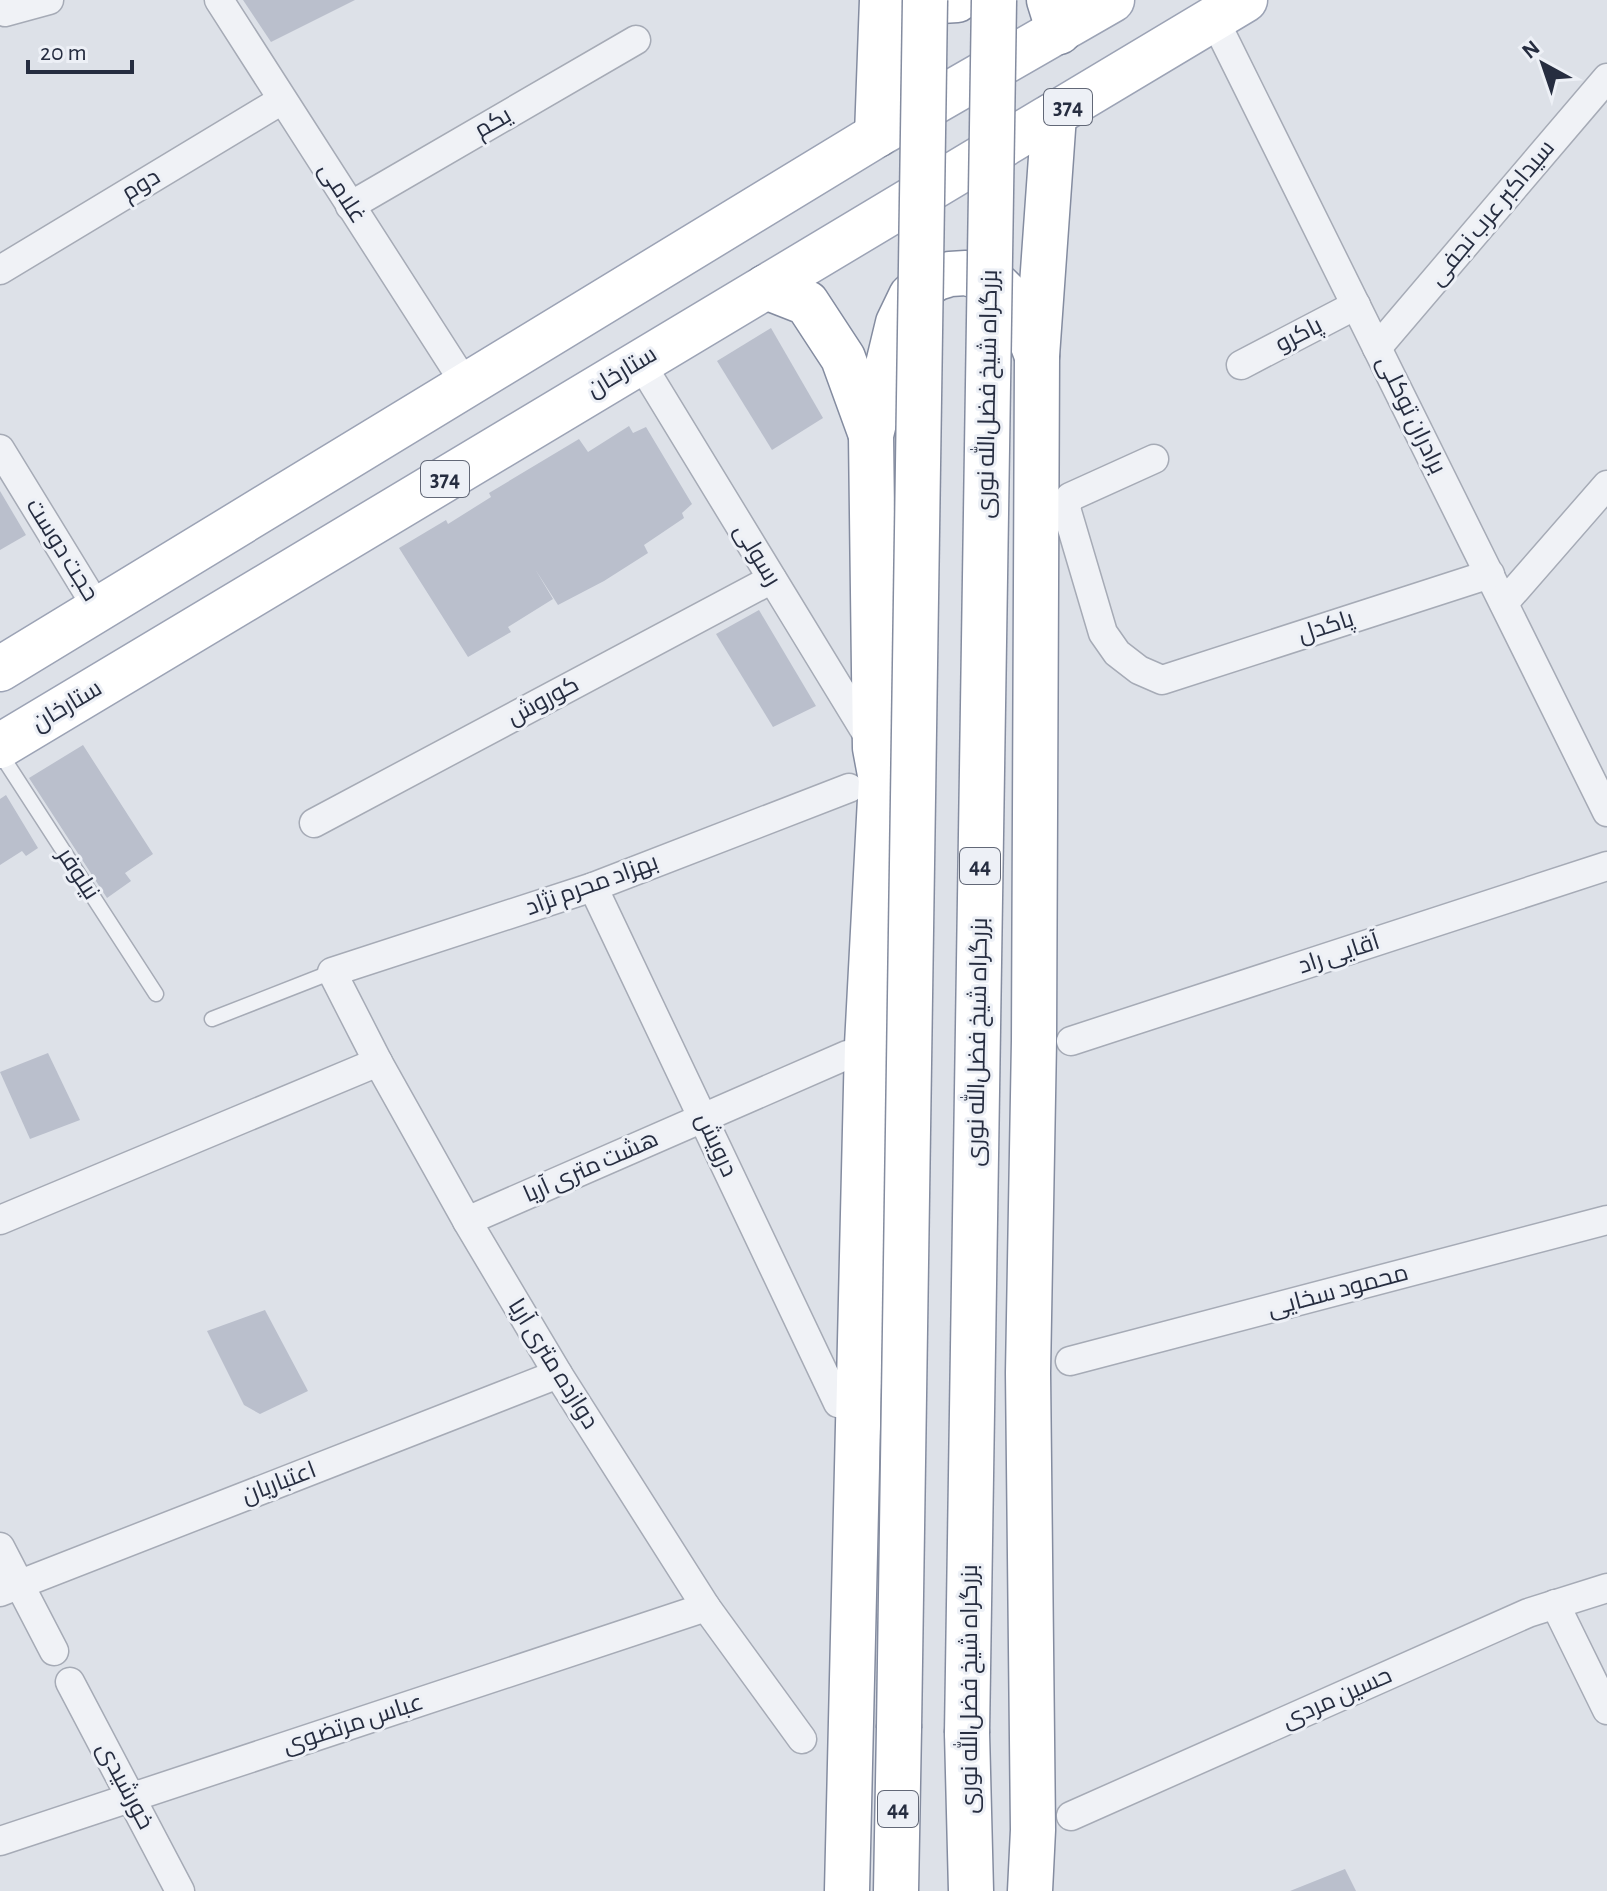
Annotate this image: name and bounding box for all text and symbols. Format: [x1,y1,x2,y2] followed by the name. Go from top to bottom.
[28,24,132,74] scale bar
[1503,24,1583,104] north arrow
[1518,36,1544,63] text: N
[40,41,87,65] text: 20 m
[1044,89,1092,125] road number: 374
[471,103,517,145] street label: یکم
[1425,136,1560,291] street label: سیداکبر عرب نجفی
[313,158,370,228] street label: غلامی
[118,164,166,208] street label: دوم
[969,269,1005,519] street label: بزرگراه شیخ فضل‌الله نوری
[1272,313,1328,359] street label: پاکرو
[583,342,662,403] street label: ستارخان
[1371,352,1450,478] street label: برادران توکلی
[421,461,469,497] road number: 374
[21,495,103,605] street label: حجت دوست
[728,520,785,591] street label: رسولی
[1295,607,1358,650] street label: پاکدل
[503,671,583,731] street label: کوروش
[28,676,107,737] street label: ستارخان
[51,842,103,904] street label: نیلوفر
[960,848,1000,884] road number: 44
[522,849,663,923] street label: بهزاد محرم نژاد
[959,917,995,1167] street label: بزرگراه شیخ فضل‌الله نوری
[1295,928,1383,979] street label: آقایی راد
[690,1109,742,1181] street label: درویش
[519,1125,662,1208] street label: هشت متری آریا
[1265,1261,1411,1322] street label: محمود سخایی
[503,1294,604,1434] street label: دوازده متری آریا
[238,1458,320,1509] street label: اعتباریان
[953,1564,985,1814] street label: بزرگراه شیخ فضل‌الله نوری
[1278,1663,1396,1734] street label: حسین مردی
[280,1690,427,1759] street label: عباس مرتضوی
[91,1738,159,1834] street label: خورشیدی
[878,1791,918,1827] road number: 44

